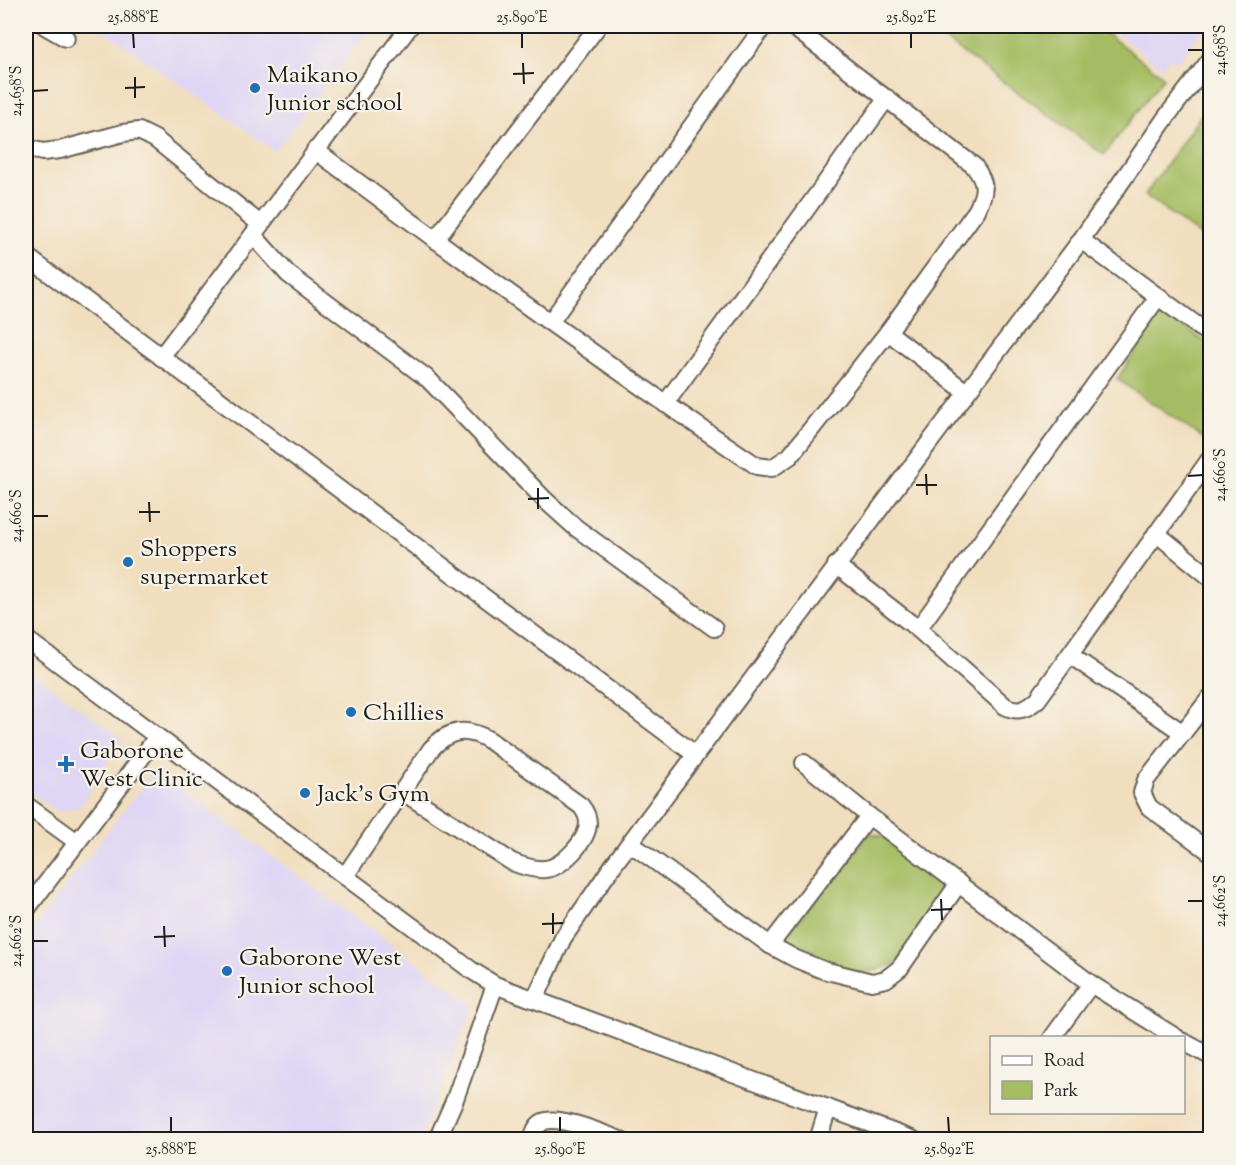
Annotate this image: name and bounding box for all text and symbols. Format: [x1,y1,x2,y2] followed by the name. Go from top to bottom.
[107,8,159,29] text: 25.888°E
[496,8,548,29] text: 25.890°E
[886,8,936,29] text: 25.892°E
[1211,24,1232,75] text: 24.658°S
[265,59,403,121] place label: Maikano Junior school
[7,65,28,116] text: 24.658°S
[248,81,262,95] marker: Maikano Junior school
[1211,448,1232,502] text: 24.660°S
[7,489,28,543] text: 24.660°S
[140,533,268,595] place label: Shoppers supermarket
[121,555,135,569] marker: Shoppers supermarket
[363,697,444,731] place label: Chillies
[344,705,358,719] marker: Chillies
[80,735,203,797] place label: Gaborone West Clinic
[57,755,75,773] marker: Gaborone West Clinic
[315,778,430,812] place label: Jack's Gym
[298,786,312,800] marker: Jack's Gym
[1211,875,1232,927] text: 24.662°S
[7,915,28,967] text: 24.662°S
[237,942,401,1004] place label: Gaborone West Junior school
[220,964,234,978] marker: Gaborone West Junior school
[990,1036,1185,1114] legend
[1044,1049,1084,1075] text: Road
[1044,1079,1079,1105] text: Park
[145,1140,197,1161] text: 25.888°E
[534,1140,586,1161] text: 25.890°E
[924,1140,974,1161] text: 25.892°E

